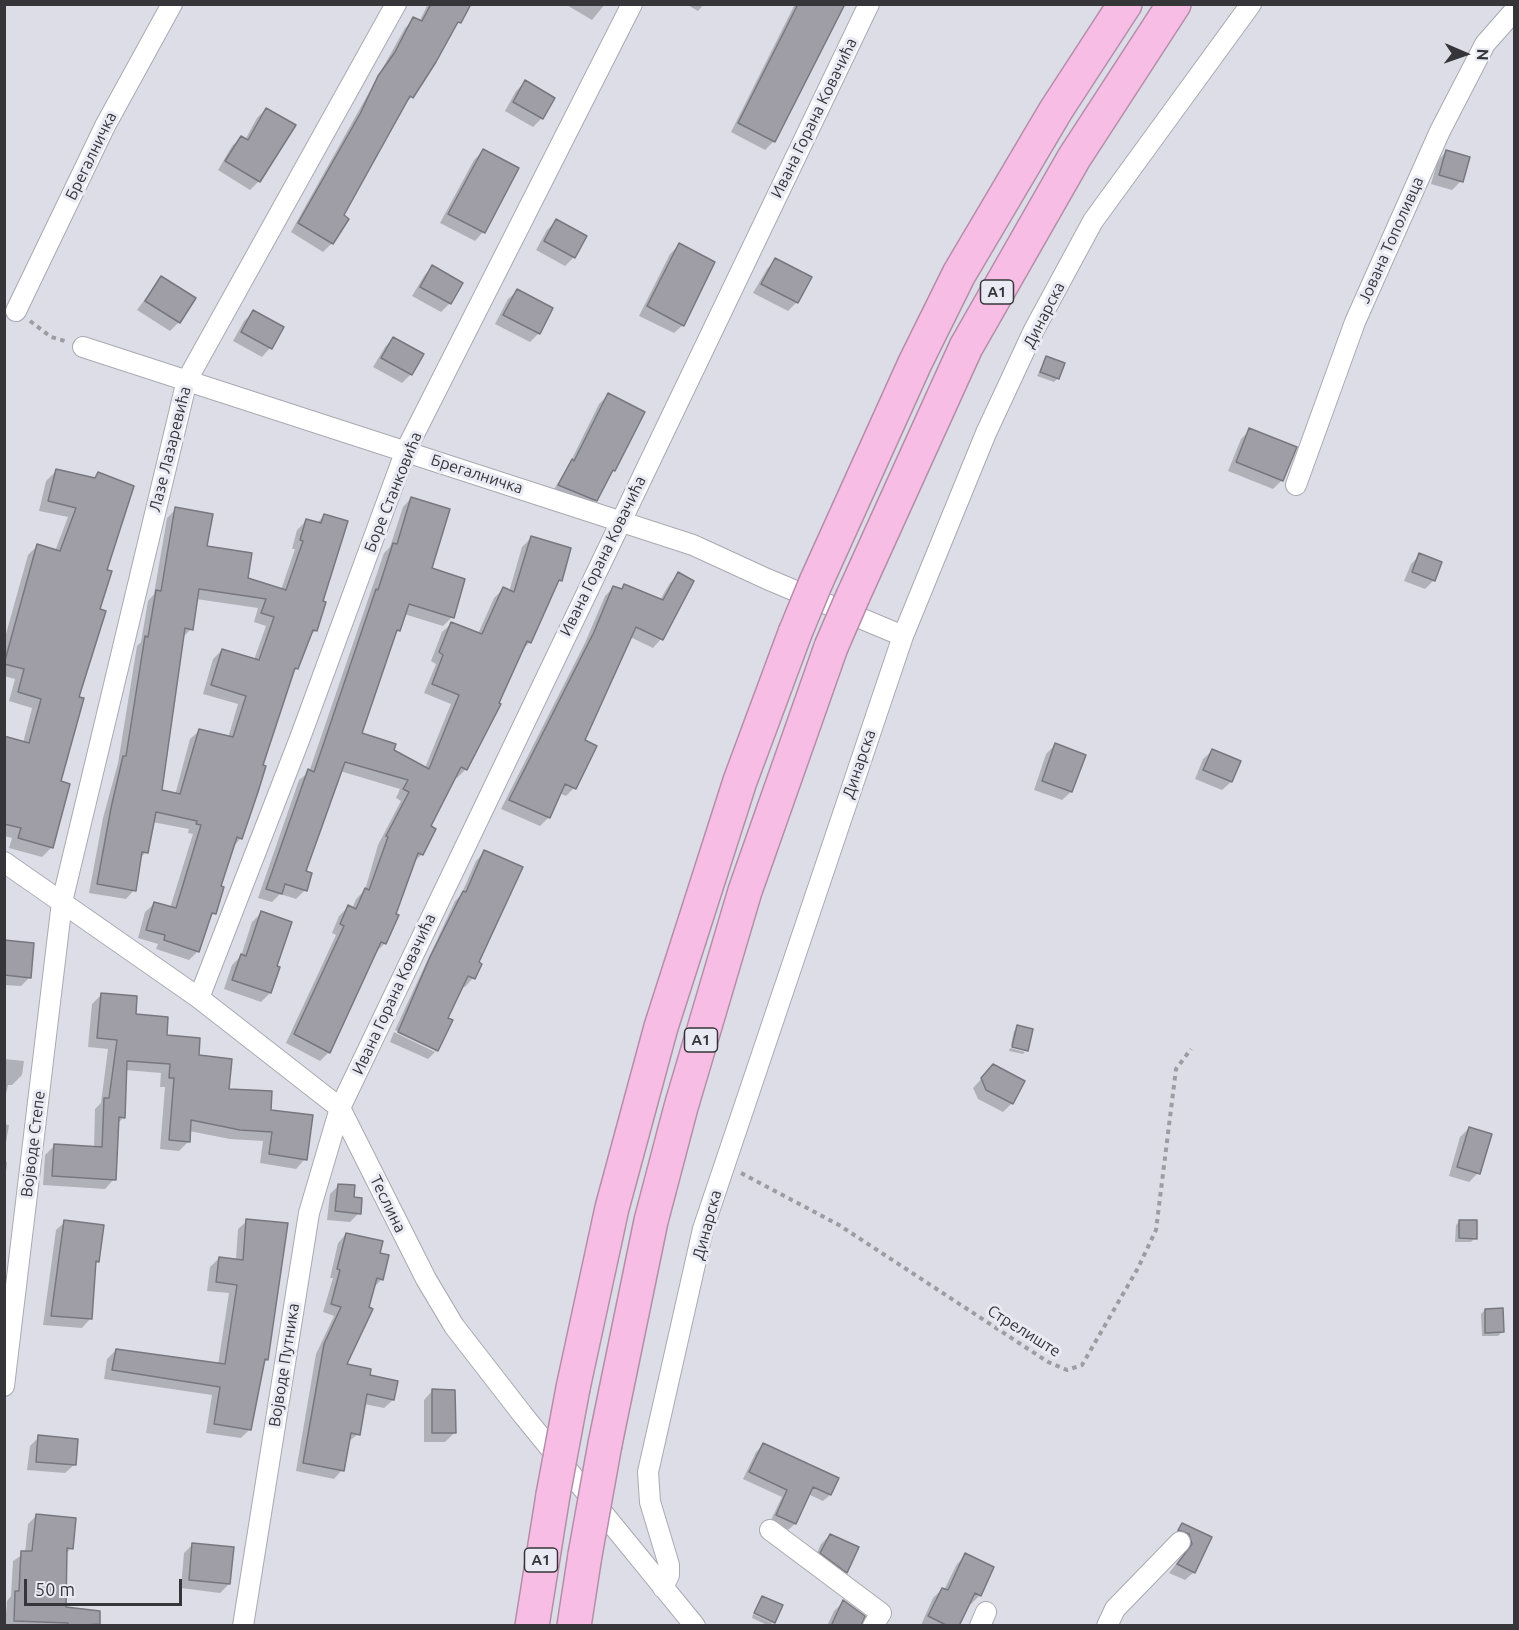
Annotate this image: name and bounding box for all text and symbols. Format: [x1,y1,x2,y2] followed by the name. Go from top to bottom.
[1435,24,1495,84] north arrow
[767,35,861,201] street label: Ивана Горана Ковачића
[1474,48,1492,61] text: N
[61,109,121,203] street label: Брегалничка
[1354,174,1428,306] street label: Јована Тополивца
[1019,279,1069,351] street label: Динарска
[980,280,1014,304] road number: A1
[145,384,195,514] street label: Лазе Лазаревића
[360,429,426,555] street label: Боре Станковића
[429,450,525,498] street label: Брегалничка
[556,473,650,639] street label: Ивана Горана Ковачића
[838,727,880,801] street label: Динарска
[348,910,440,1078] street label: Ивана Горана Ковачића
[684,1028,718,1052] road number: A1
[17,1090,49,1198] street label: Војводе Степе
[366,1172,410,1236] street label: Теслина
[688,1188,726,1262] street label: Динарска
[984,1301,1064,1361] street label: Стрелиште
[265,1302,303,1428] street label: Војводе Путника
[524,1548,558,1572] road number: A1
[27,1567,184,1605] scale bar
[35,1579,75,1599] text: 50 m

